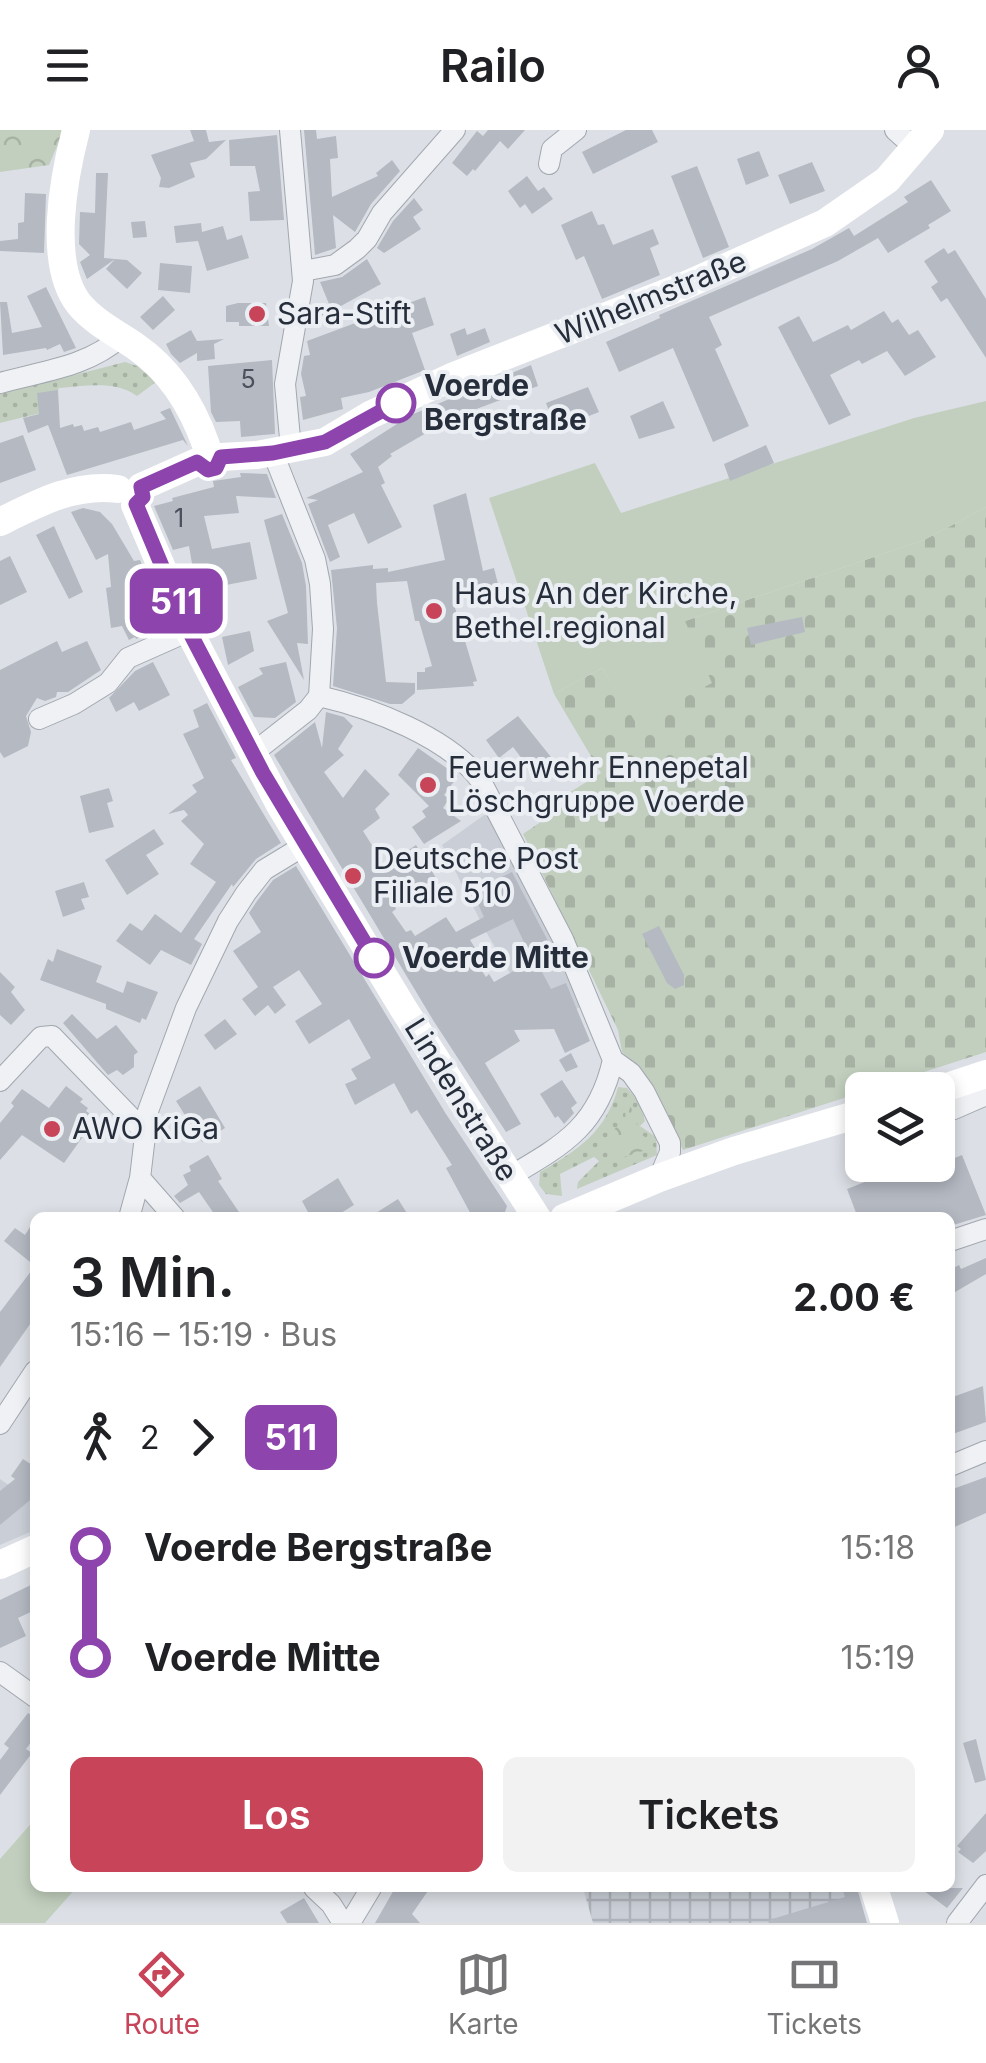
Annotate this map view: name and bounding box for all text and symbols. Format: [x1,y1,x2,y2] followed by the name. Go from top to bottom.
[40,38,95,93] icon: menu
[440,38,546,93] text: Railo
[891,38,946,93] icon: person
[550,242,751,352] street label: Wilhelmstraße
[277,295,411,331] place label: Sara-Stift
[246,303,268,325] marker: Sara-Stift
[240,364,256,394] house number: 5
[424,367,587,437] place label: Voerde Bergstraße
[377,384,415,422] marker: Voerde Bergstraße
[174,503,184,533] house number: 1
[119,568,234,634] line badge: 511
[454,575,737,645] place label: Haus An der Kirche, Bethel.regional
[150,580,202,622] text: 511
[423,600,445,622] marker: Haus An der Kirche, Bethel.regional
[448,749,749,819] place label: Feuerwehr Ennepetal Löschgruppe Voerde
[417,774,439,796] marker: Feuerwehr Ennepetal Löschgruppe Voerde
[373,840,579,910] place label: Deutsche Post Filiale 510
[342,865,364,887] marker: Deutsche Post Filiale 510
[355,939,393,977] marker: Voerde Mitte
[402,939,589,975] place label: Voerde Mitte
[397,1011,526,1188] street label: Lindenstraße
[845,1072,955,1182] map controls
[845,1072,955,1182] button: layers
[72,1110,219,1146] place label: AWO KiGa
[41,1118,63,1140] marker: AWO KiGa
[70,1244,235,1310] text: 3 Min.
[793,1274,915,1320] text: 2.00 €
[70,1315,337,1354] text: 15:16 – 15:19 · Bus
[70,1410,125,1465] icon: walk
[175,1410,230,1465] icon: forward
[265,1416,317,1458] text: 511
[140,1418,160,1457] text: 2
[144,1524,492,1570] text: Voerde Bergstraße
[841,1528,915,1567] text: 15:18
[144,1634,381,1680] text: Voerde Mitte
[840,1638,915,1677] text: 15:19
[70,1757,483,1872] button: Los
[503,1757,915,1872] button: Tickets
[124,1947,200,2041] tab: Route
[448,1947,519,2041] tab: Karte
[766,1947,862,2041] tab: Tickets

